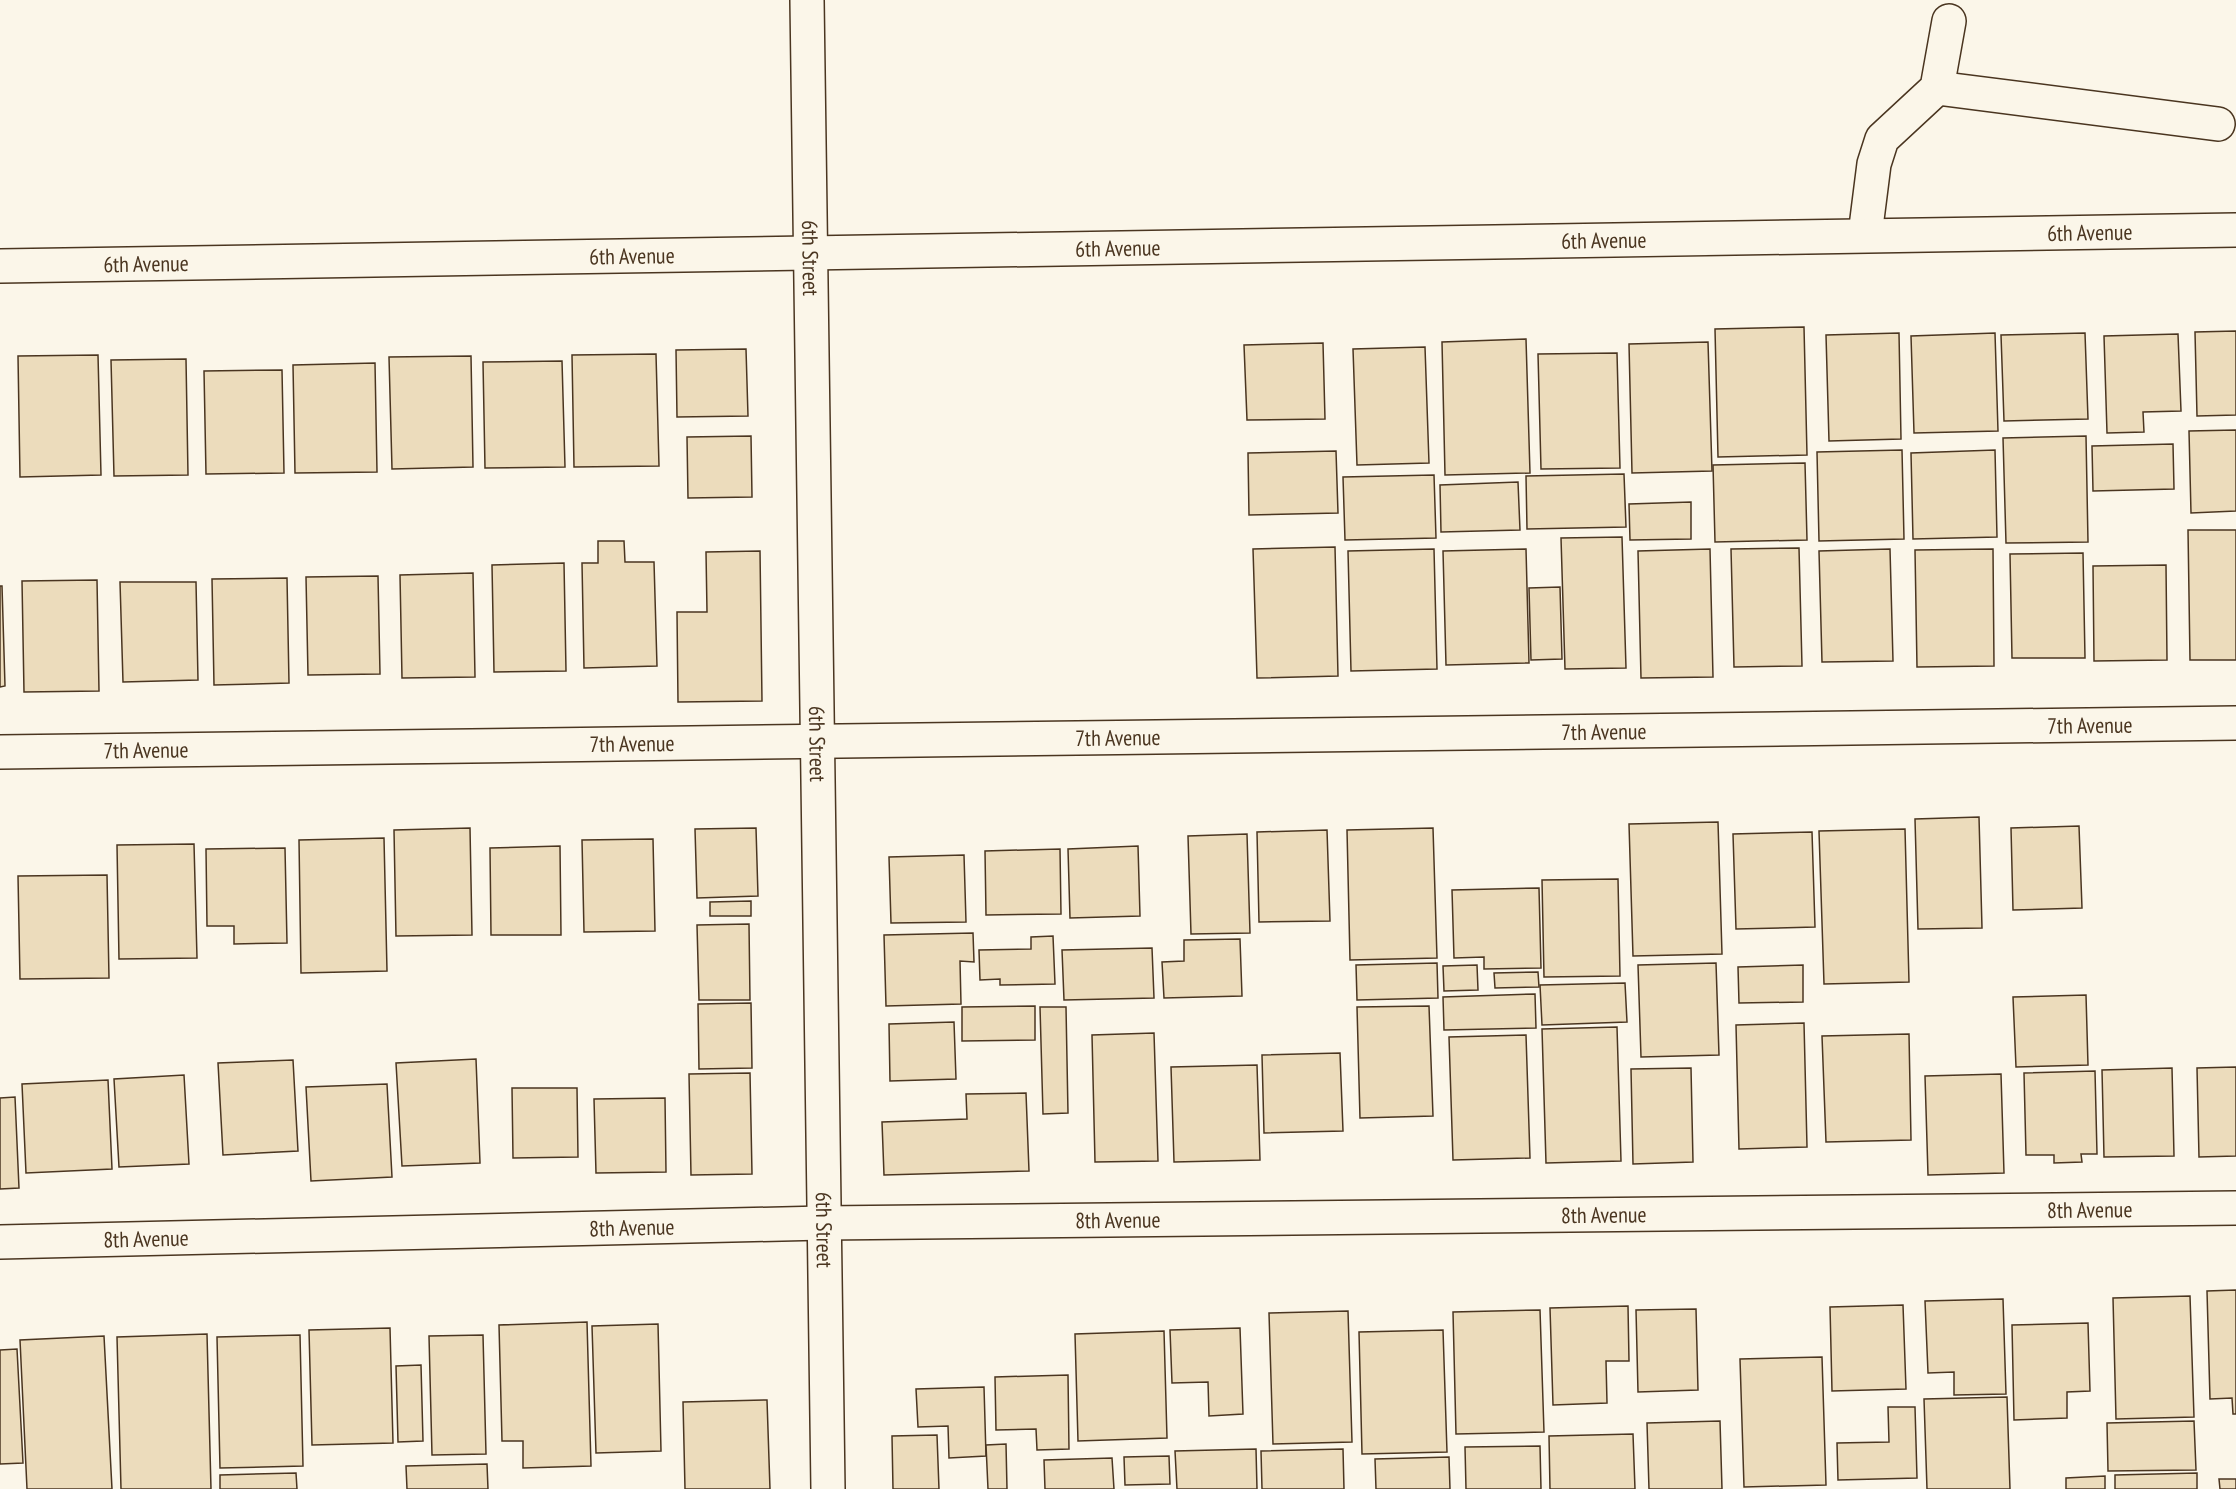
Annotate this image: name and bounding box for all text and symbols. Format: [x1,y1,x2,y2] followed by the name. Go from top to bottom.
[2047,218,2133,247] street label: 6th Avenue
[796,220,825,296] street label: 6th Street
[1561,225,1647,255] street label: 6th Avenue
[1075,233,1161,263] street label: 6th Avenue
[589,241,675,271] street label: 6th Avenue
[103,249,189,278] street label: 6th Avenue
[803,706,832,782] street label: 6th Street
[2047,711,2133,740] street label: 7th Avenue
[1561,717,1647,746] street label: 7th Avenue
[1075,723,1161,752] street label: 7th Avenue
[589,729,675,758] street label: 7th Avenue
[103,735,189,764] street label: 7th Avenue
[810,1192,839,1268] street label: 6th Street
[2047,1195,2133,1224] street label: 8th Avenue
[1561,1200,1647,1229] street label: 8th Avenue
[1075,1205,1161,1234] street label: 8th Avenue
[589,1212,675,1242] street label: 8th Avenue
[103,1224,189,1254] street label: 8th Avenue

